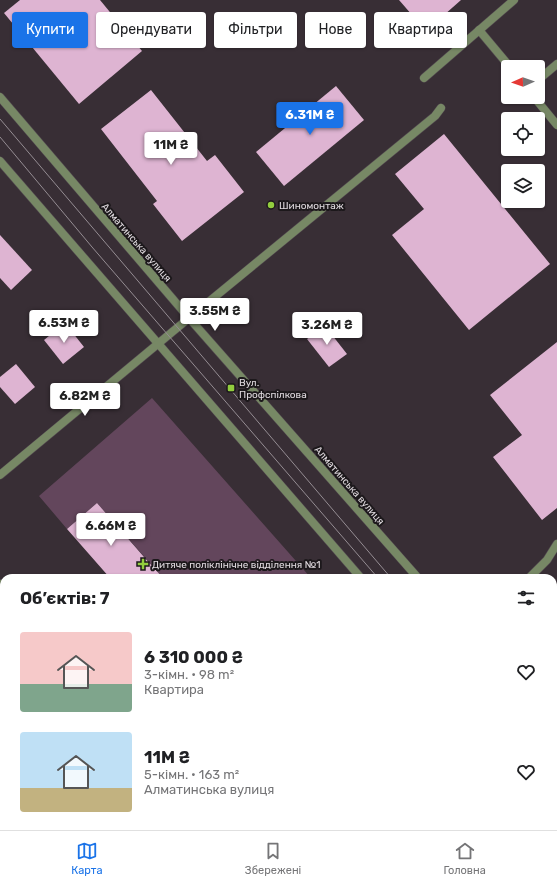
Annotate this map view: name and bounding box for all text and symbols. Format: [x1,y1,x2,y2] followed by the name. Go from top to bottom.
[12,12,88,48] chip: Купити
[96,12,206,48] chip: Орендувати
[214,12,297,48] chip: Фільтри
[305,12,366,48] chip: Нове
[374,12,467,48] chip: Квартира
[501,60,545,104] north arrow
[501,60,545,208] map controls
[273,102,347,136] pin: 6.31M ₴
[285,107,335,122] text: 6.31M ₴
[501,112,545,156] button: locate
[143,132,199,166] pin: 11M ₴
[153,137,189,152] text: 11M ₴
[501,164,545,208] button: layers
[266,200,276,210] marker: Шиномонтаж
[279,200,344,212] place label: Шиномонтаж
[99,201,174,284] street label: Алматинська вулиця
[178,298,252,332] pin: 3.55M ₴
[189,303,241,318] text: 3.55M ₴
[27,310,101,344] pin: 6.53M ₴
[290,312,364,346] pin: 3.26M ₴
[38,315,90,330] text: 6.53M ₴
[301,317,353,332] text: 3.26M ₴
[239,377,307,401] place label: Вул. Профспілкова
[48,383,122,417] pin: 6.82M ₴
[226,383,236,393] marker: Вул. Профспілкова
[59,388,111,403] text: 6.82M ₴
[312,444,387,527] street label: Алматинська вулиця
[74,513,148,547] pin: 6.66M ₴
[85,518,137,533] text: 6.66M ₴
[137,558,149,570] marker: Дитяче поліклінічне відділення №1
[152,559,321,571] place label: Дитяче поліклінічне відділення №1
[515,587,537,609] icon: filters
[20,588,110,608] text: Об’єктів: 7
[144,647,243,667] text: 6 310 000 ₴
[52,648,100,696] icon: home
[515,661,537,683] icon: heart
[144,667,234,682] text: 3-кімн. · 98 m²
[144,682,204,697] text: Квартира
[144,747,190,767] text: 11M ₴
[52,748,100,796] icon: home
[515,761,537,783] icon: heart
[144,767,239,782] text: 5-кімн. · 163 m²
[144,782,274,797] text: Алматинська вулиця
[71,840,103,877] tab: Карта
[245,840,301,877] tab: Збережені
[444,840,486,877] tab: Головна

